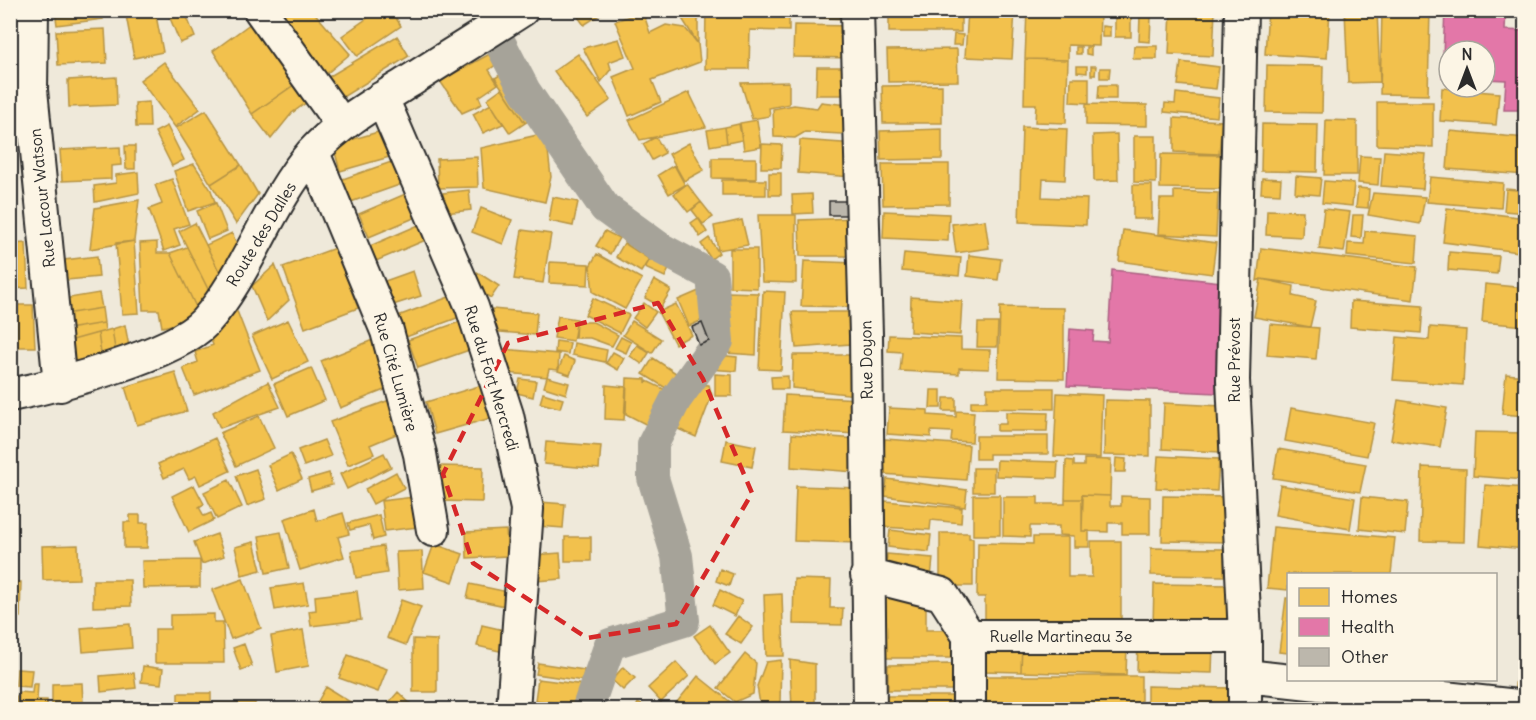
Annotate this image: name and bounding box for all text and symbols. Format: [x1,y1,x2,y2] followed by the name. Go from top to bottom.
[1437,39,1497,99] north arrow
[1461,44,1473,64] text: N
[25,127,59,269] street label: Rue Lacour Watson
[222,178,300,290] street label: Route des Dalles
[460,303,524,453] street label: Rue du Fort Mercredi
[370,310,422,434] street label: Rue Cité Lumière
[1224,317,1244,403] street label: Rue Prévost
[855,320,877,400] street label: Rue Doyon
[1287,573,1497,681] legend
[1341,585,1398,608] text: Homes
[1341,615,1394,638] text: Health
[990,626,1132,646] street label: Ruelle Martineau 3e
[1341,645,1389,668] text: Other

